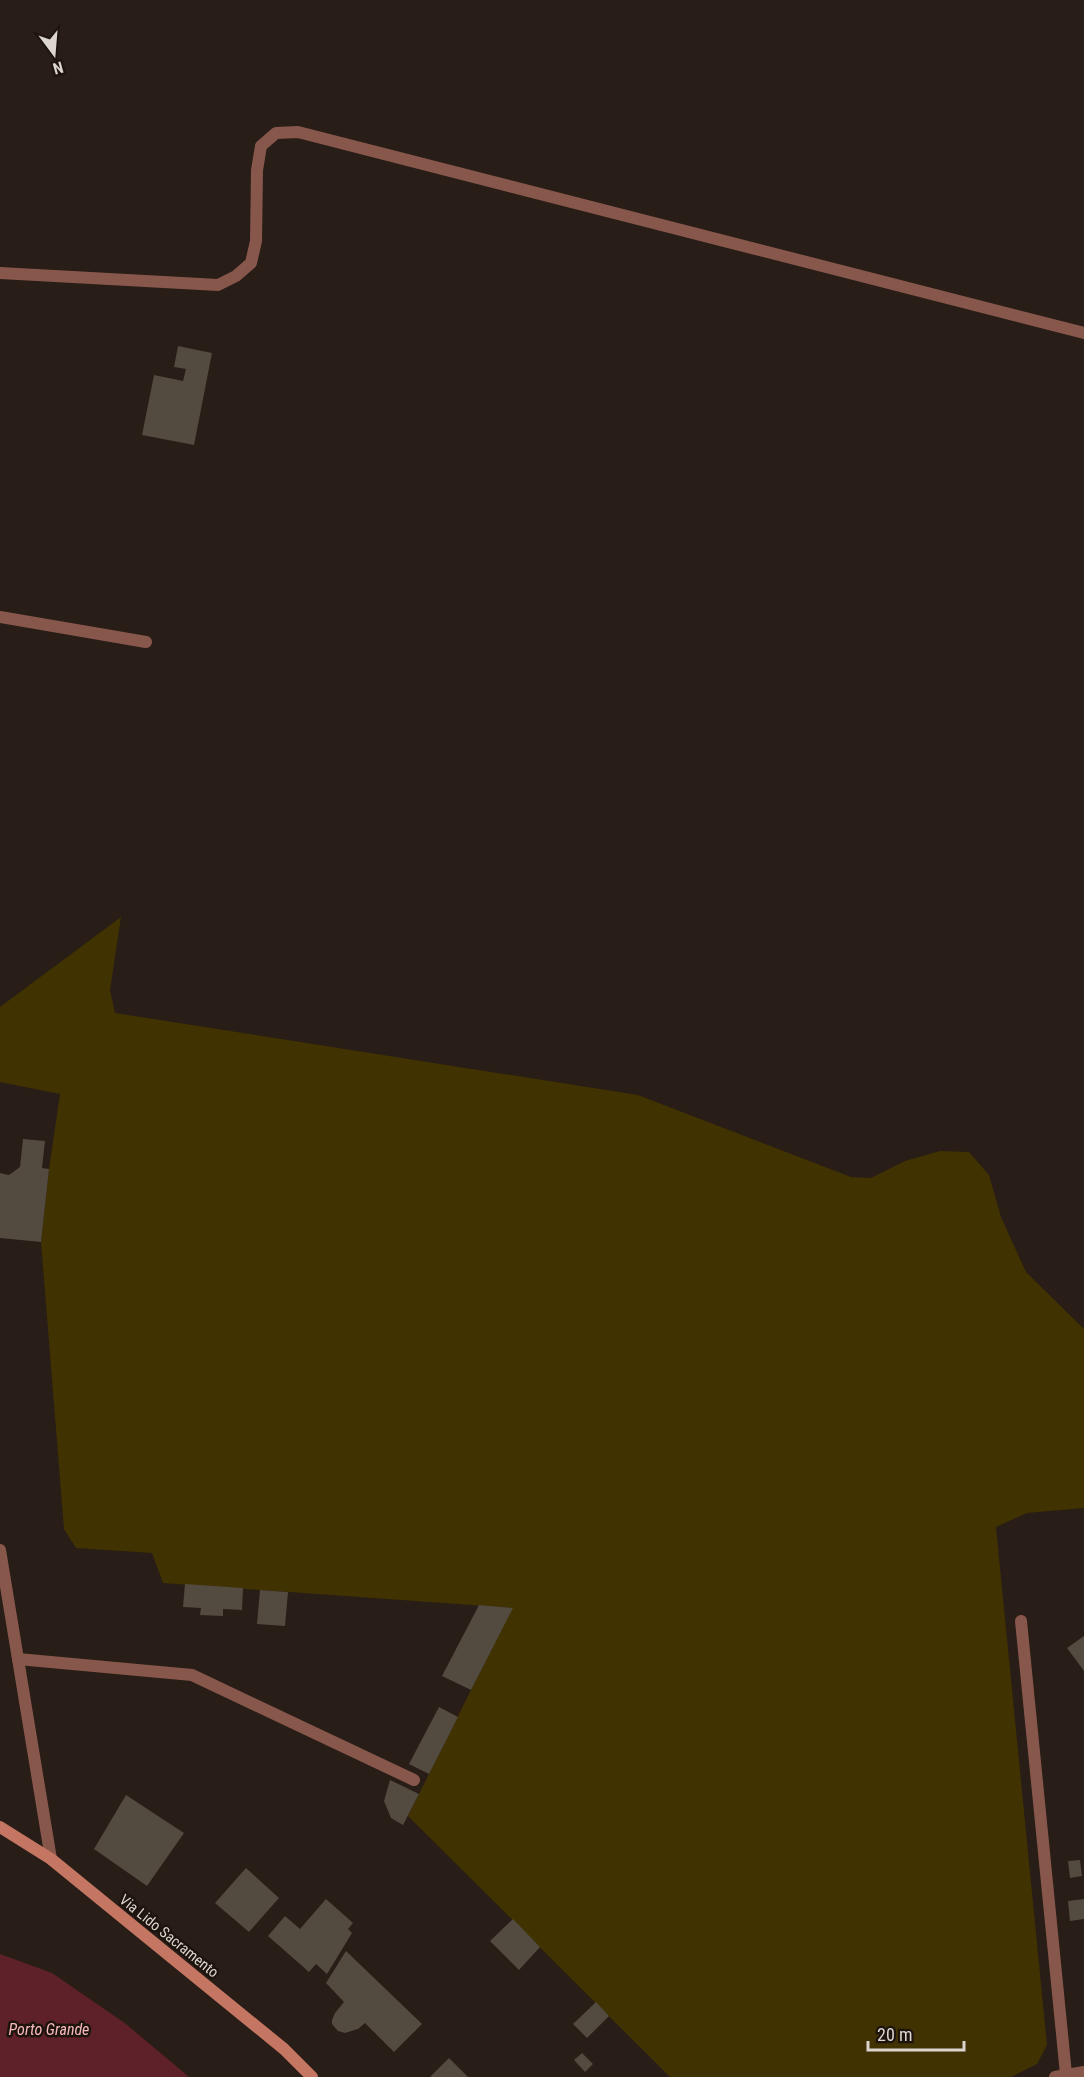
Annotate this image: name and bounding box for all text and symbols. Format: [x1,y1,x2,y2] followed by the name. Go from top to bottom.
[24,24,84,84] north arrow
[51,57,65,78] text: N
[116,1891,222,1981] street label: Via Lido Sacramento
[868,2014,964,2052] scale bar
[9,2020,89,2039] water label: Porto Grande
[877,2024,912,2045] text: 20 m

